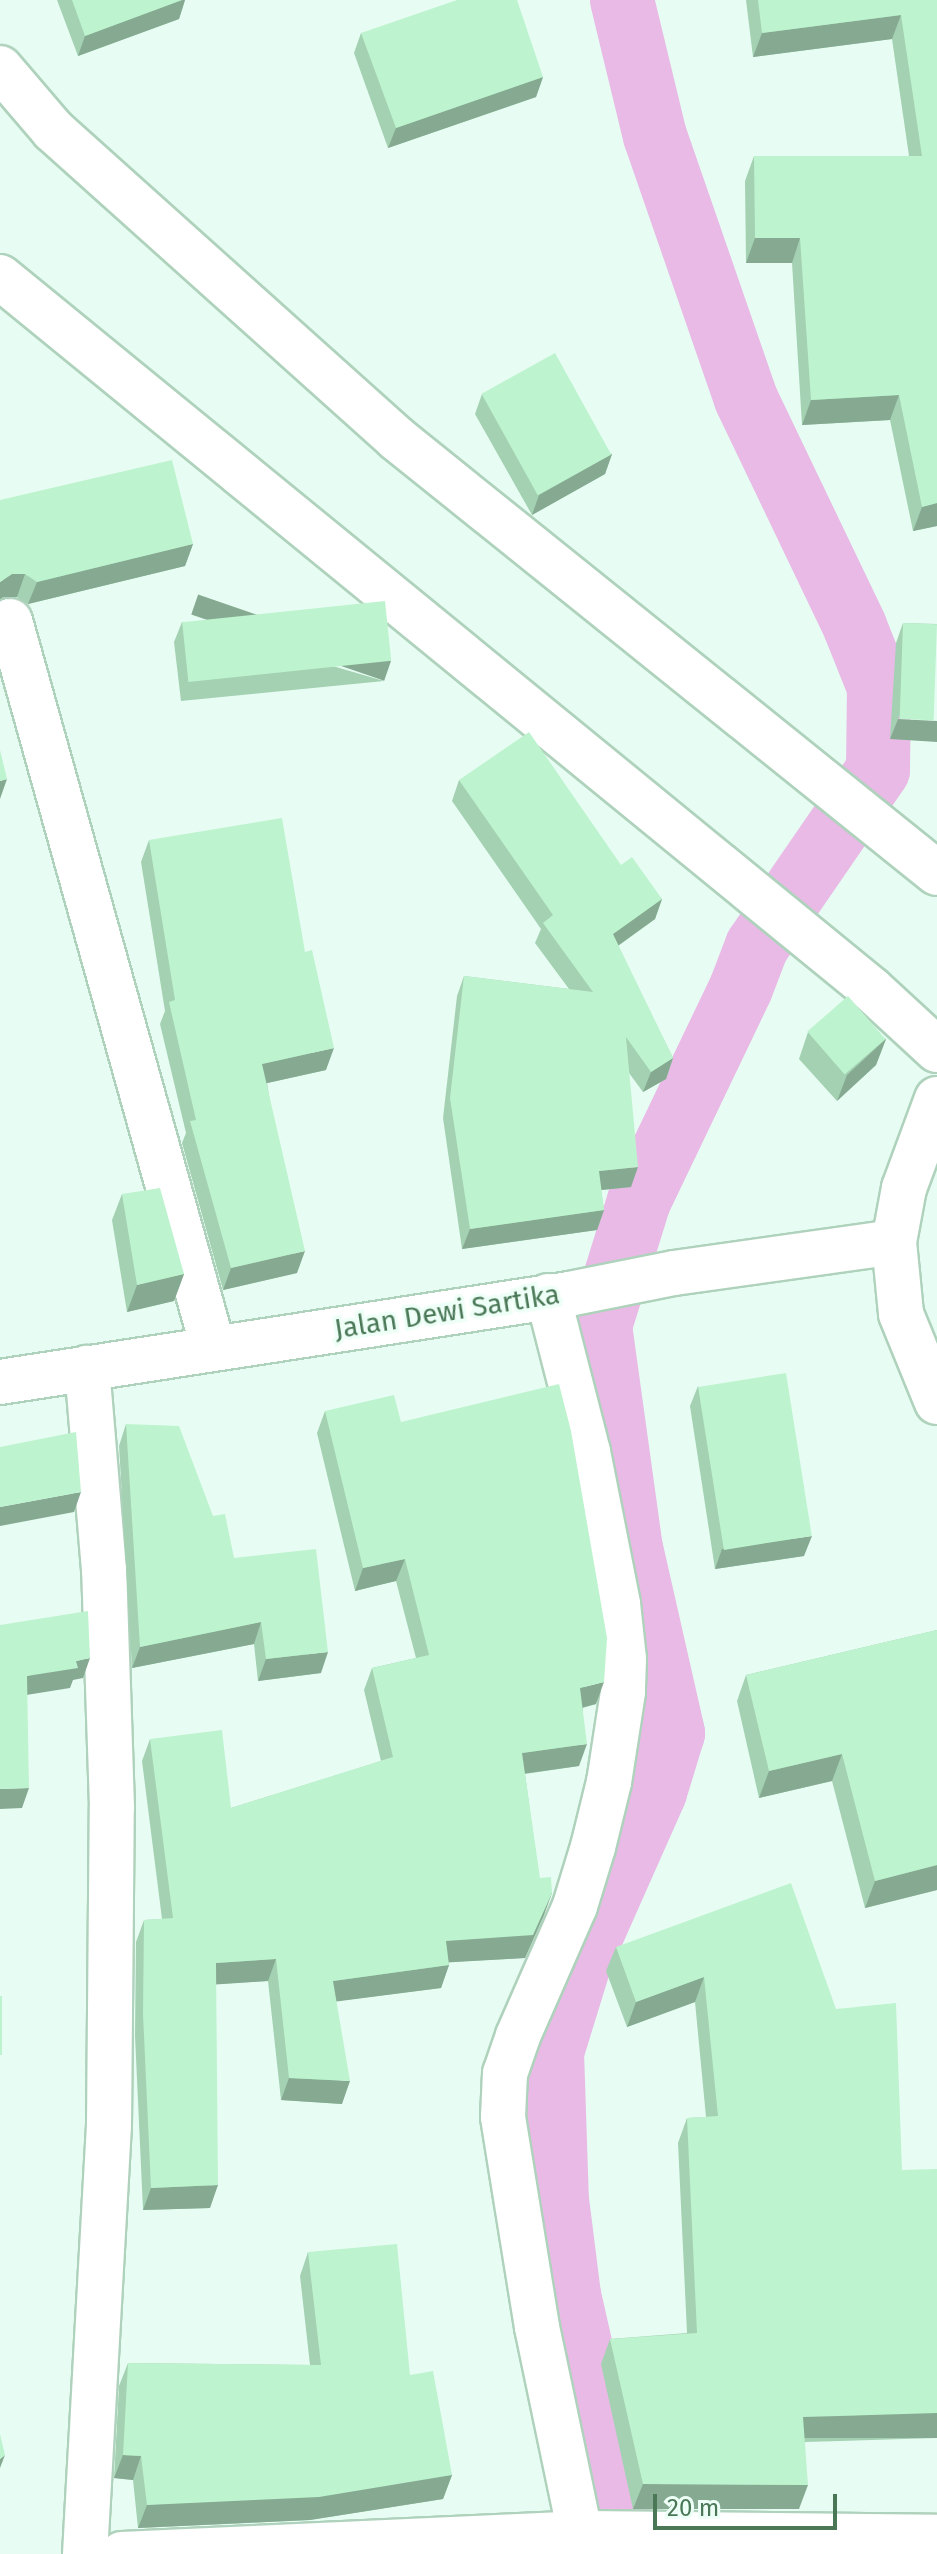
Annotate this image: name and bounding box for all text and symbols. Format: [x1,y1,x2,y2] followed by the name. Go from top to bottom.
[332,1278,562,1346] street label: Jalan Dewi Sartika
[657,2478,841,2528] scale bar
[667,2494,719,2522] text: 20 m

